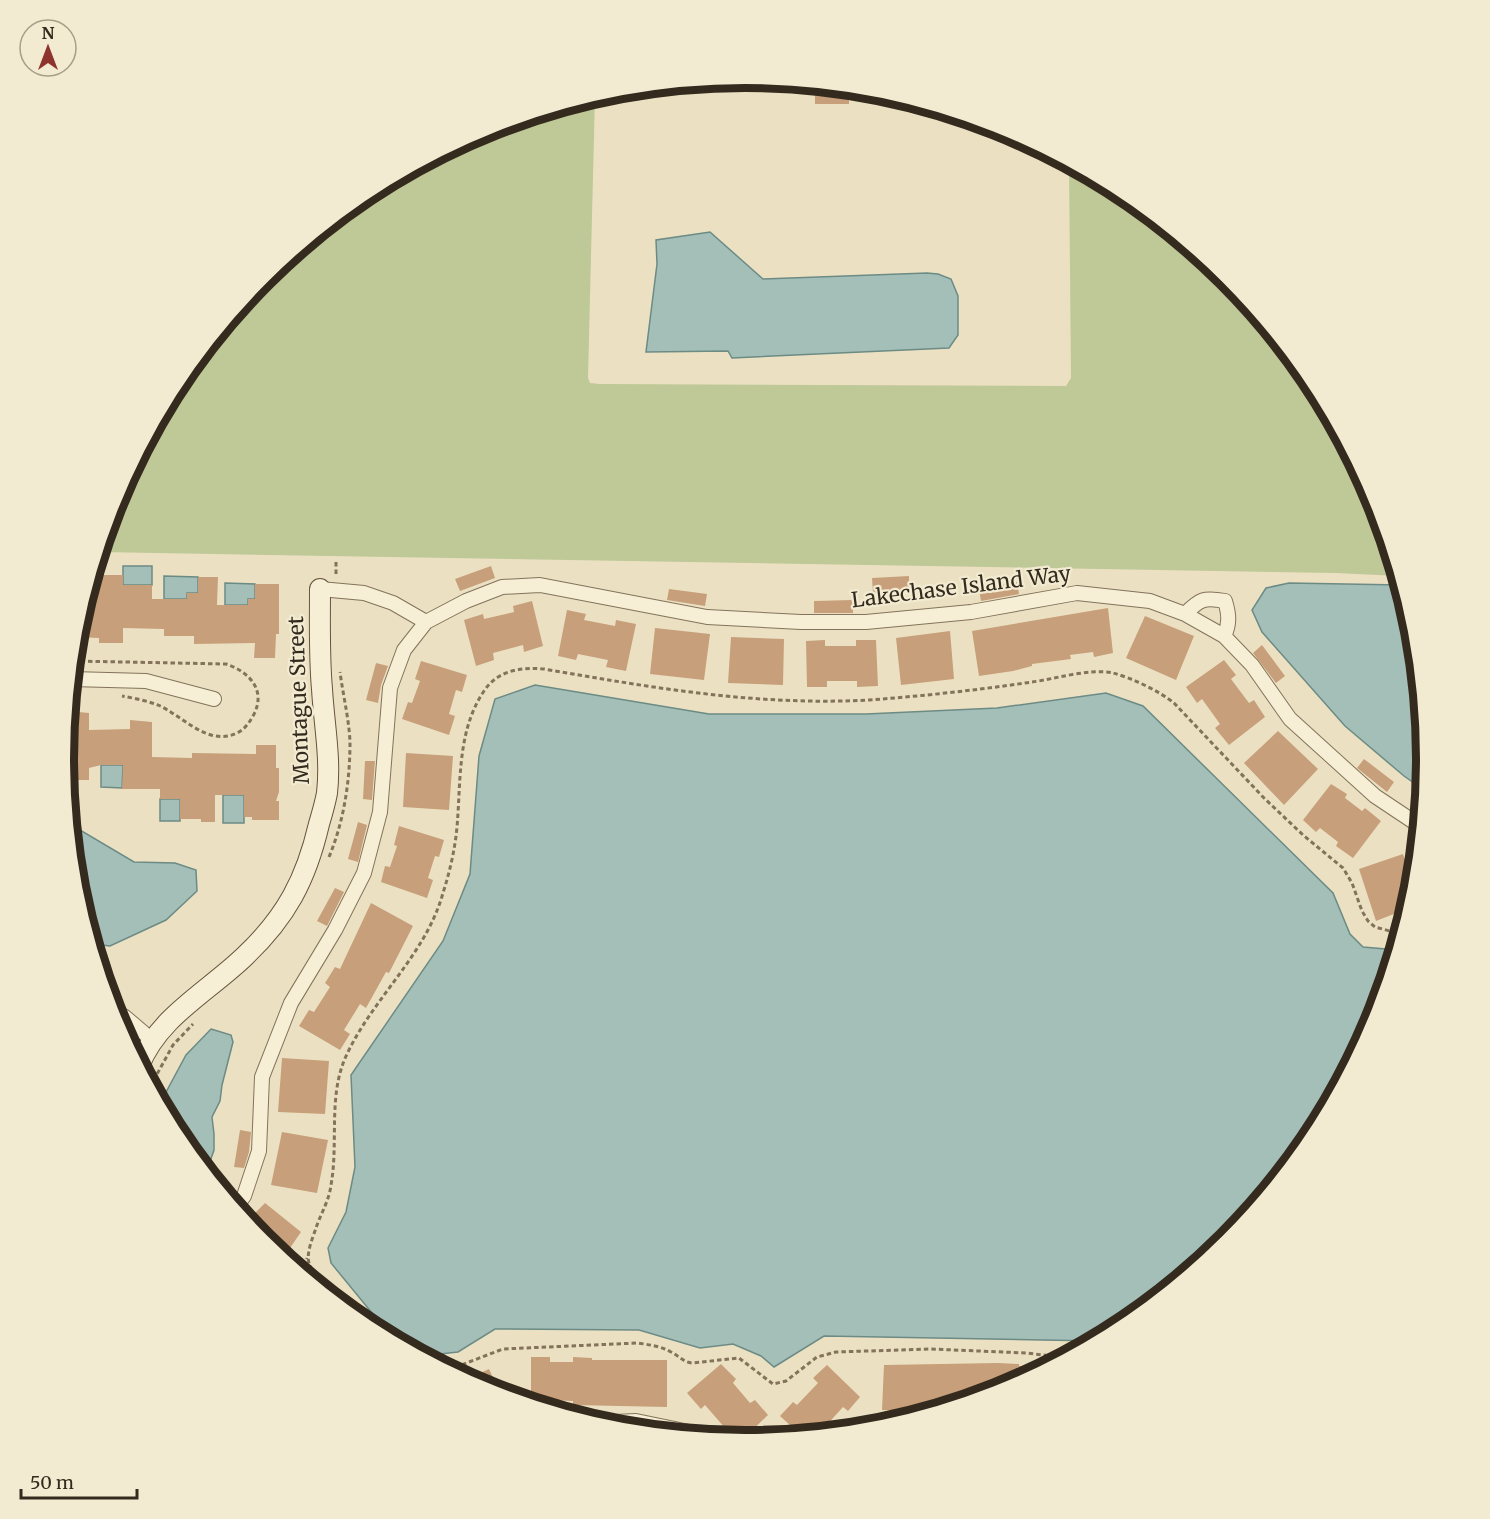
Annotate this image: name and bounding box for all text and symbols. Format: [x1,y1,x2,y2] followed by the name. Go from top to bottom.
[18,18,78,78] north arrow
[42,23,55,43] text: N
[850,560,1073,613] street label: Lakechase Island Way
[282,616,315,784] street label: Montague Street
[21,1462,136,1500] scale bar
[30,1471,74,1494] text: 50 m

